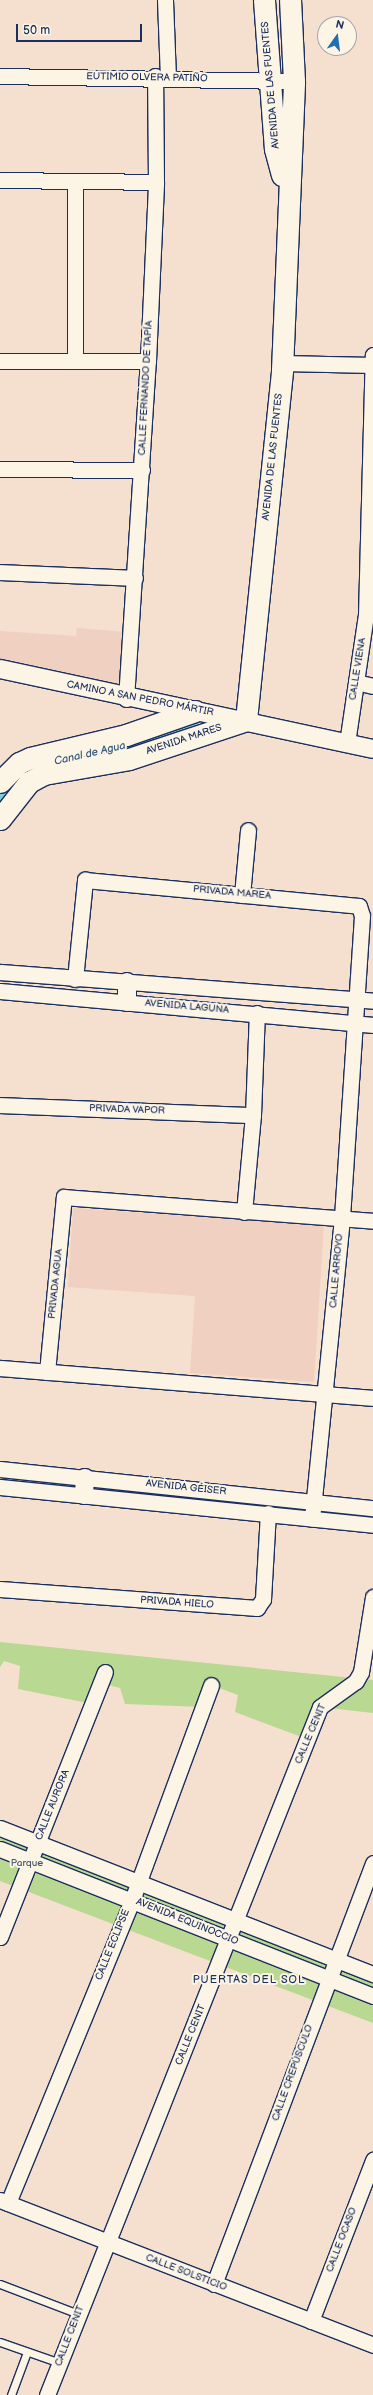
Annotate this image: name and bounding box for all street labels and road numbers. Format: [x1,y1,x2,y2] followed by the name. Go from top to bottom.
[259,21,283,149] street label: AVENIDA DE LAS FUENTES
[86,71,208,85] street label: EUTIMIO OLVERA PATIÑO
[136,320,156,456] street label: CALLE FERNANDO DE TAPÍA
[260,393,286,521] street label: AVENIDA DE LAS FUENTES
[347,637,369,701] street label: CALLE VIENA
[65,679,215,719] street label: CAMINO A SAN PEDRO MÁRTIR
[145,722,223,758] street label: AVENIDA MARES
[192,884,272,902] street label: PRIVADA MAREA
[144,997,230,1017] street label: AVENIDA LAGUNA
[89,1103,165,1117] street label: PRIVADA VAPOR
[328,1233,346,1309] street label: CALLE ARROYO
[46,1248,66,1320] street label: PRIVADA AGUA
[145,1478,227,1498] street label: AVENIDA GÉISER
[140,1594,214,1612] street label: PRIVADA HIELO
[293,1702,329,1766] street label: CALLE CENIT
[33,1768,73,1842] street label: CALLE AURORA
[134,1896,240,1948] street label: AVENIDA EQUINOCCIO
[93,1908,133,1982] street label: CALLE ECLIPSE
[173,2003,209,2067] street label: CALLE CENIT
[270,2023,316,2123] street label: CALLE CREPÚSCULO
[324,2206,360,2274] street label: CALLE OCASO
[144,2252,228,2294] street label: CALLE SOLSTICIO
[53,2304,87,2368] street label: CALLE CENIT

